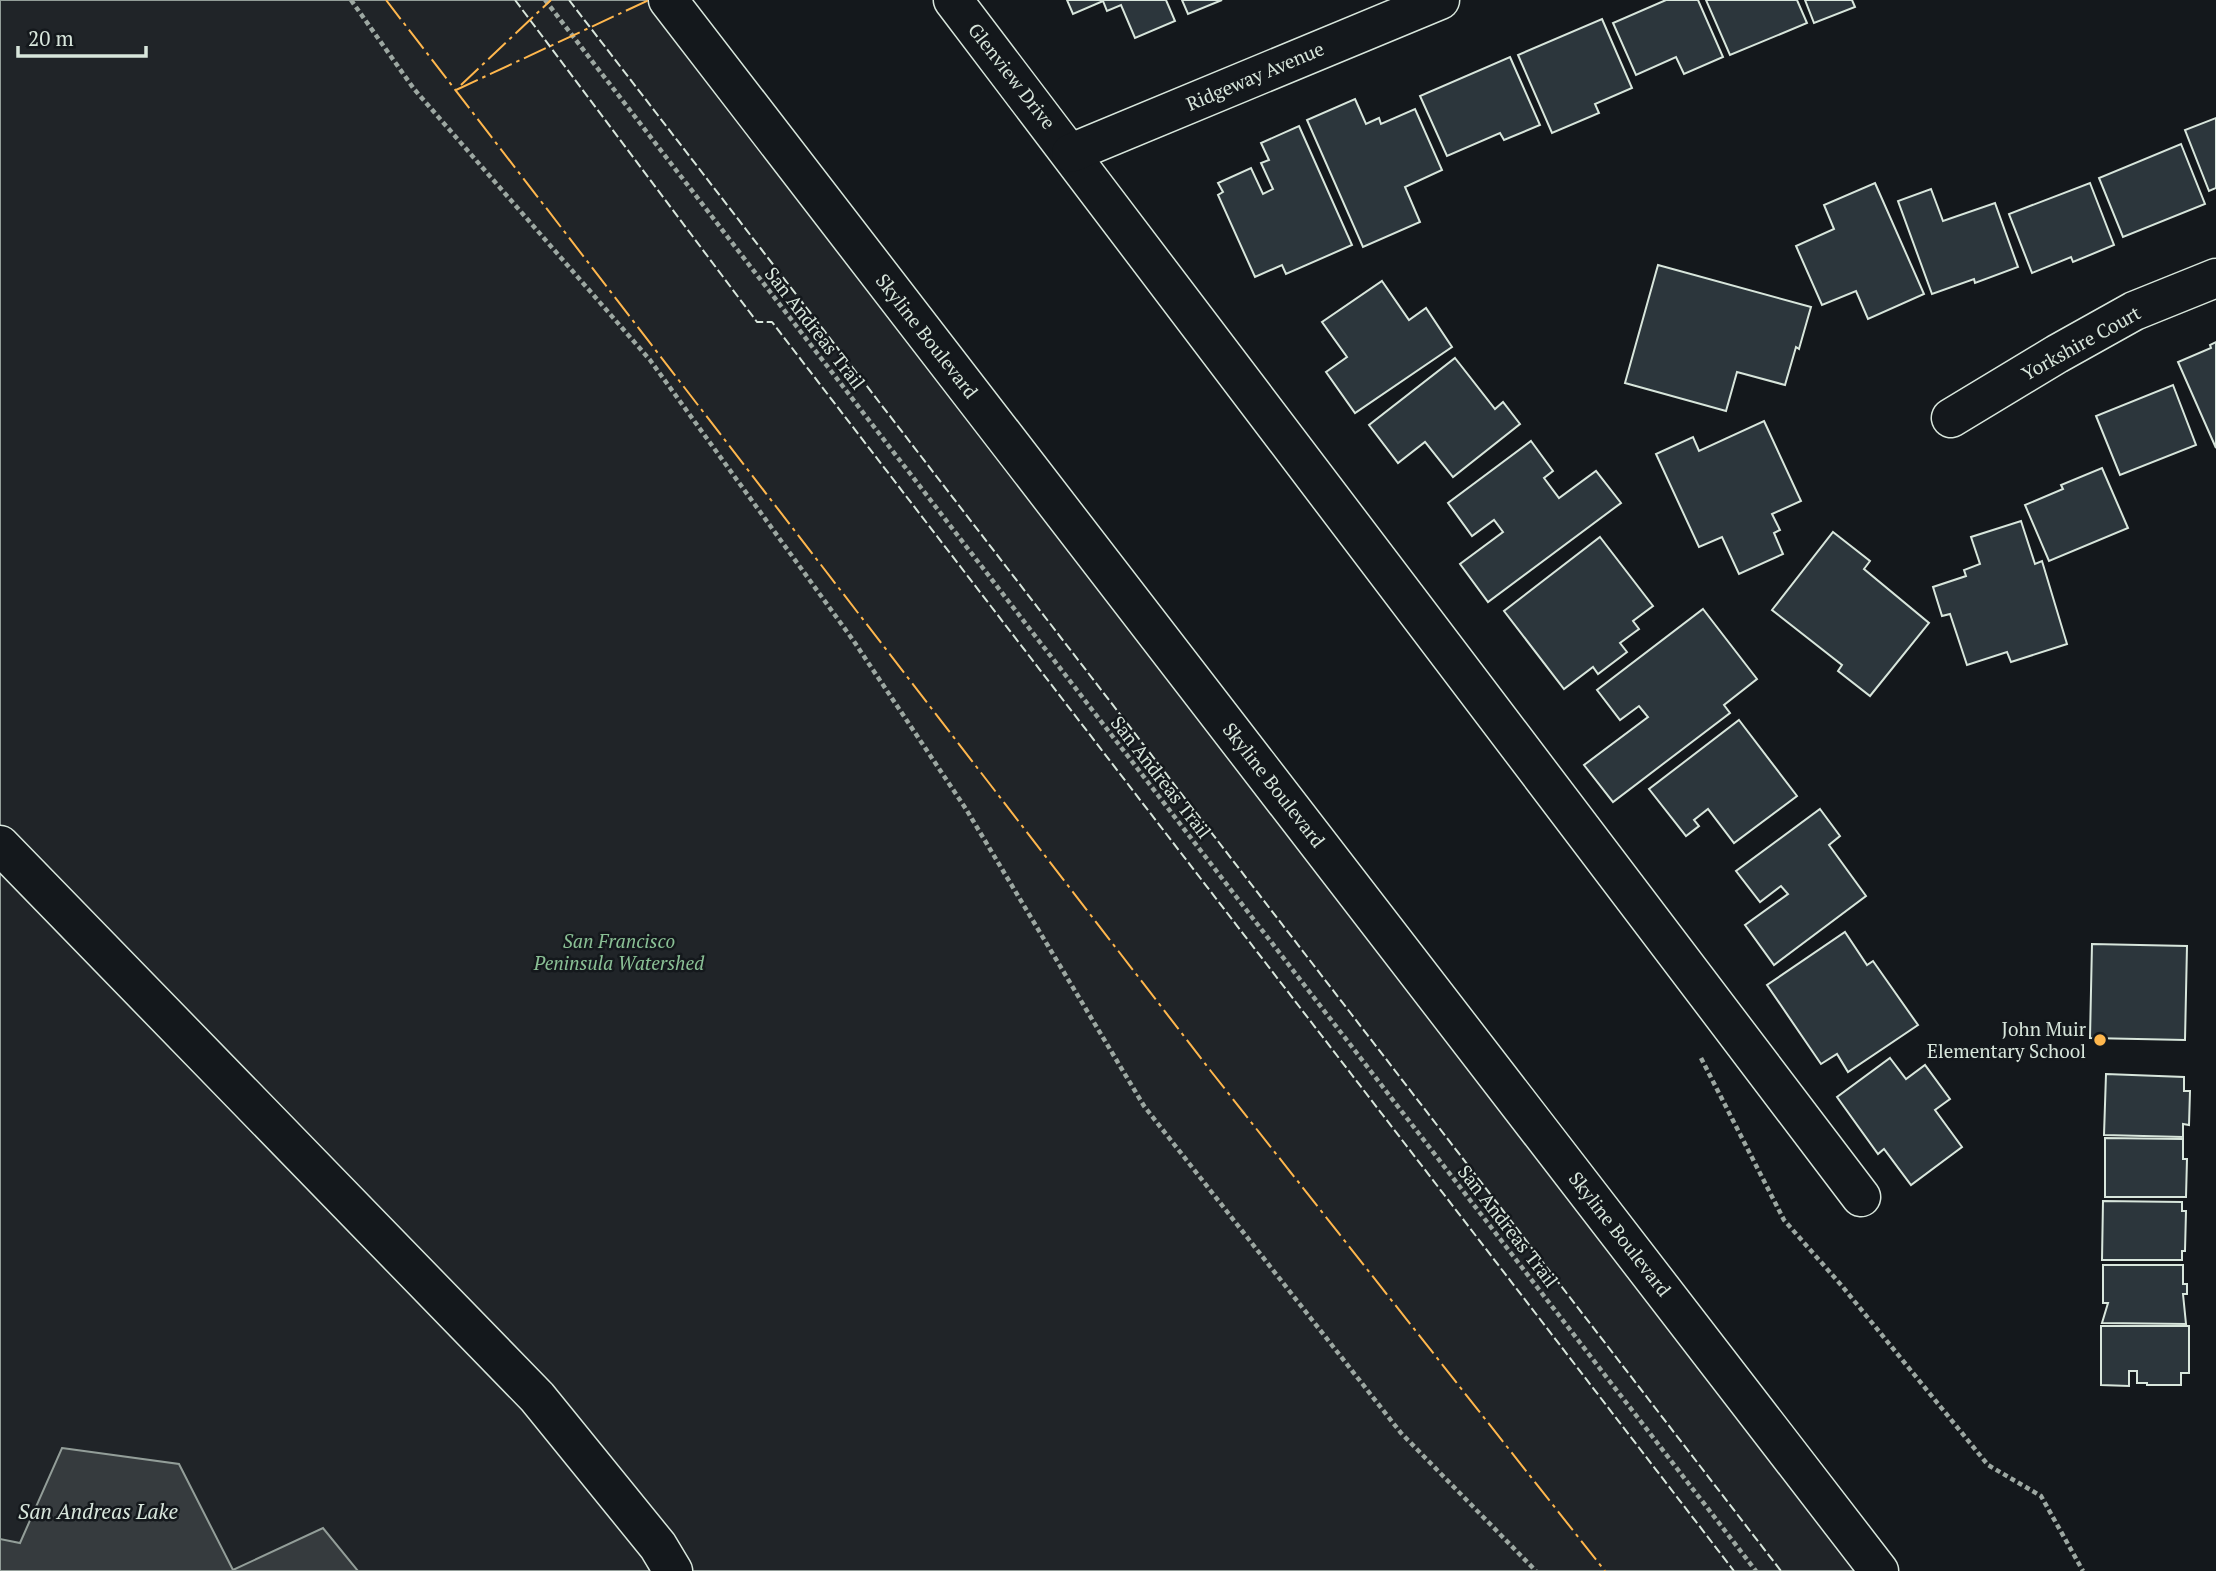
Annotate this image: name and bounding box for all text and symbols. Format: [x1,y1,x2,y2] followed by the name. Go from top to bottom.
[18,14,145,58] scale bar
[963,17,1062,134] street label: Glenview Drive
[28,24,74,52] text: 20 m
[1182,35,1328,116] street label: Ridgeway Avenue
[760,261,871,394] street label: San Andreas Trail
[871,268,984,403] street label: Skyline Boulevard
[2017,300,2145,386] street label: Yorkshire Court
[1106,710,1217,843] street label: San Andreas Trail
[1218,717,1331,852] street label: Skyline Boulevard
[533,928,705,975] park label: San Francisco Peninsula Watershed
[1927,1016,2087,1063] place label: John Muir Elementary School
[2092,1032,2108,1048] marker: John Muir Elementary School
[1453,1159,1564,1292] street label: San Andreas Trail
[1564,1166,1677,1301] street label: Skyline Boulevard
[18,1497,178,1525] water label: San Andreas Lake

